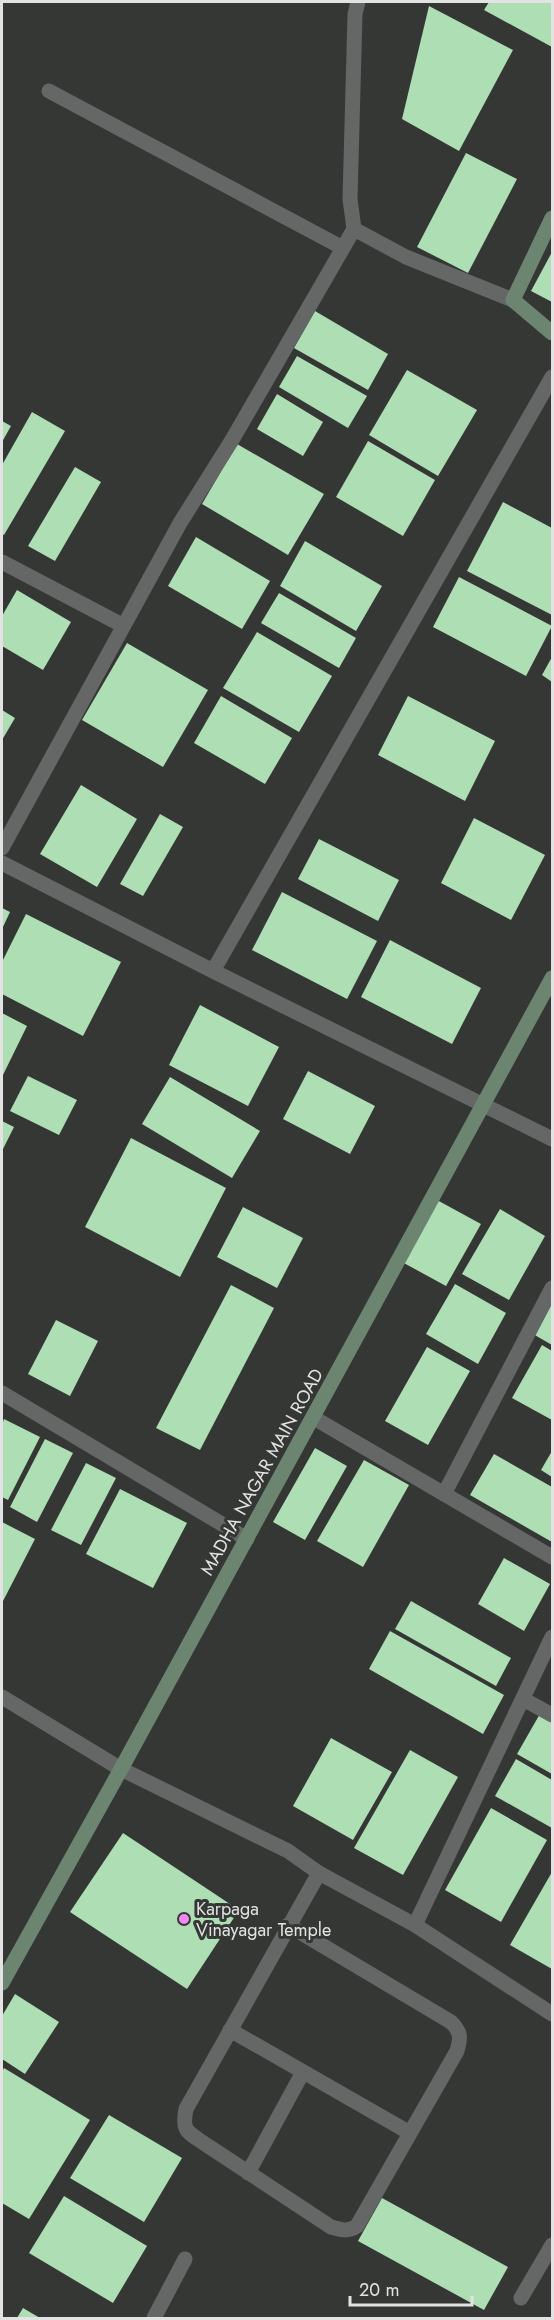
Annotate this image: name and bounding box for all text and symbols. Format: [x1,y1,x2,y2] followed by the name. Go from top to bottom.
[194,1364,330,1580] street label: MADHA NAGAR MAIN ROAD
[196,1896,331,1943] place label: Karpaga Vinayagar Temple
[177,1912,191,1926] marker: Karpaga Vinayagar Temple
[350,2269,472,2307] scale bar
[359,2277,399,2303] text: 20 m

